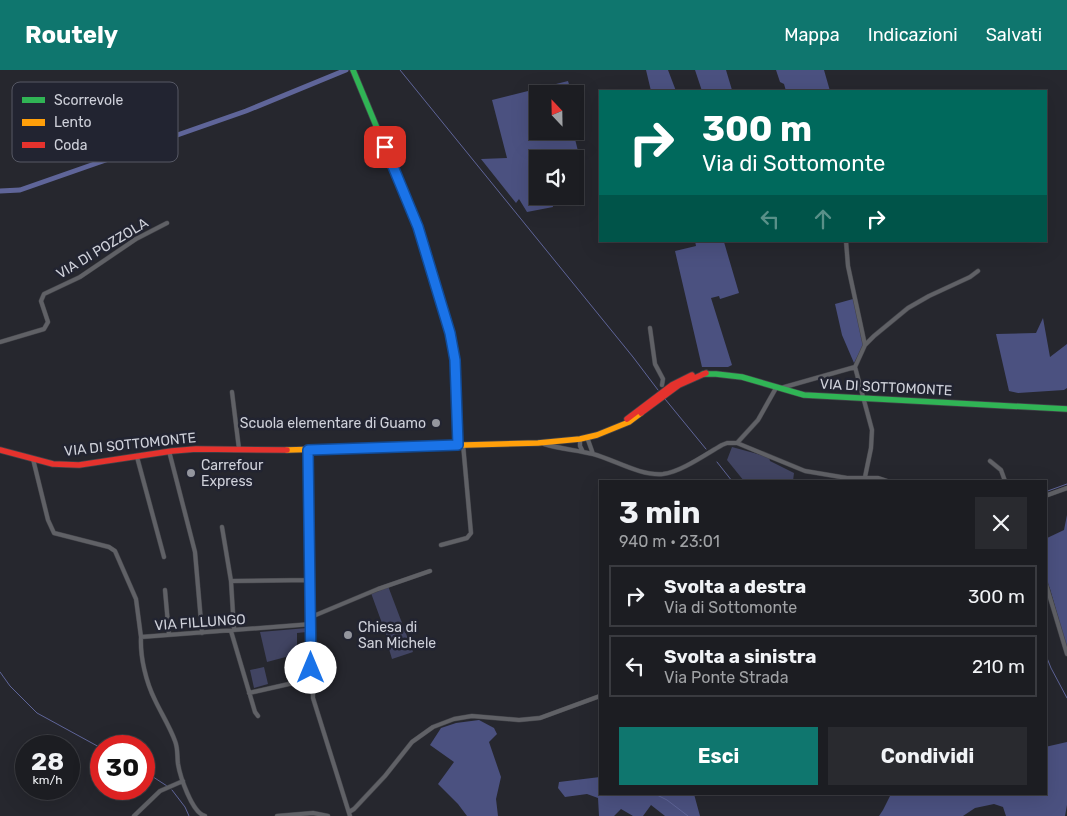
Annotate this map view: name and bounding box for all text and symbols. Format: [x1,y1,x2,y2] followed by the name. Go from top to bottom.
[25,21,118,49] text: Routely
[784,24,840,46] text: Mappa
[868,24,958,46] text: Indicazioni
[986,24,1042,46] text: Salvati
[12,82,178,162] legend
[529,85,584,140] north arrow
[529,85,584,205] map controls
[54,92,123,109] text: Scorrevole
[702,108,812,150] text: 300 m
[619,110,684,175] icon: right
[54,114,91,131] text: Lento
[364,126,406,168] pin
[371,133,399,161] icon: arrive
[54,137,87,154] text: Coda
[529,150,584,205] button: sound
[702,150,885,177] text: Via di Sottomonte
[756,205,784,233] icon: left
[809,205,837,233] icon: ahead
[862,205,890,233] icon: right
[53,214,152,283] street label: VIA DI POZZOLA
[819,376,953,399] street label: VIA DI SOTTOMONTE
[240,415,426,432] place label: Scuola elementare di Guamo
[430,417,442,429] marker: Scuola elementare di Guamo
[63,429,197,460] street label: VIA DI SOTTOMONTE
[201,457,264,490] place label: Carrefour Express
[185,467,197,479] marker: Carrefour Express
[619,495,701,531] text: 3 min
[975,497,1027,549] button: close
[619,532,720,551] text: 940 m · 23:01
[664,575,806,598] text: Svolta a destra
[621,582,649,610] icon: right
[968,585,1025,608] text: 300 m
[664,598,797,617] text: Via di Sottomonte
[154,611,246,634] street label: VIA FILLUNGO
[358,619,436,652] place label: Chiesa di San Michele
[342,629,354,641] marker: Chiesa di San Michele
[284,641,336,693] position arrow
[664,645,817,668] text: Svolta a sinistra
[621,652,649,680] icon: left
[972,655,1025,678] text: 210 m
[664,668,788,687] text: Via Ponte Strada
[619,727,818,785] button: Esci
[828,727,1027,785] button: Condividi
[90,735,155,800] speed limit sign: 30
[31,747,64,776] text: 28
[33,773,62,787] text: km/h

